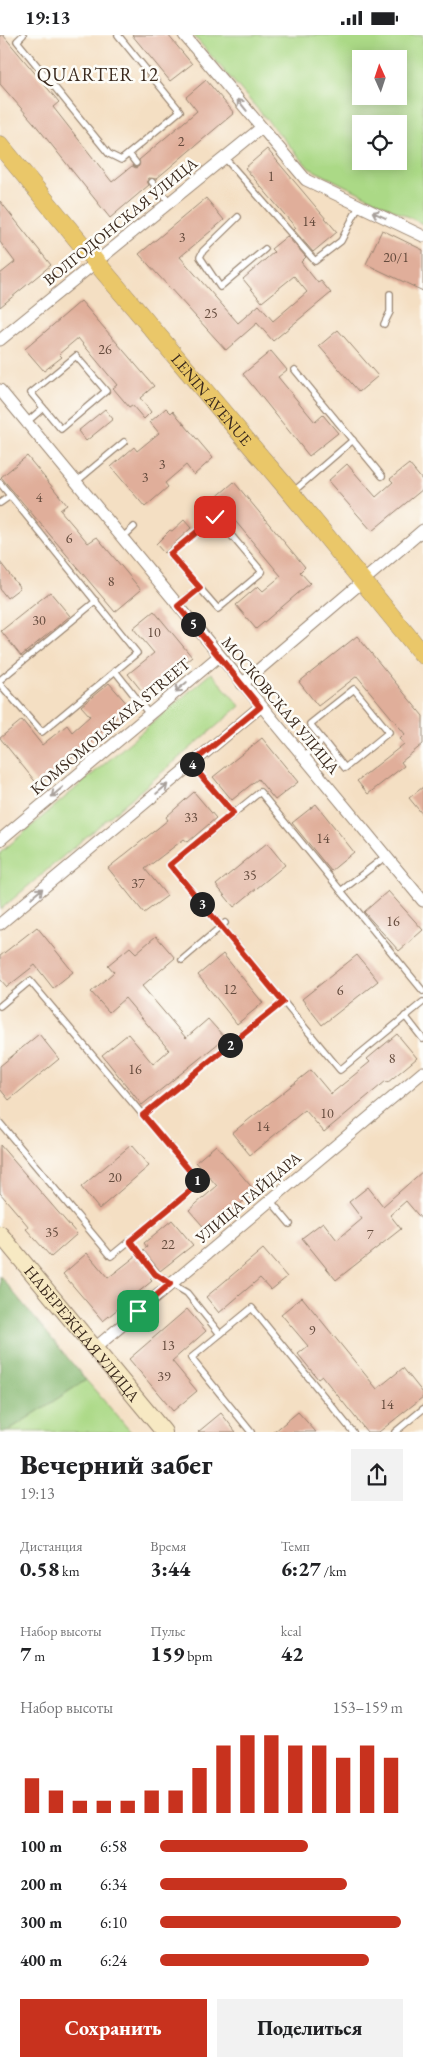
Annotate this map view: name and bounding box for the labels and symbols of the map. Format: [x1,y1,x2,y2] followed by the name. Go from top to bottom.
[352,50,408,105] north arrow
[37,62,159,87] district label: QUARTER 12
[236,98,247,111] one-way arrow
[178,132,185,150] house number: 2
[39,152,202,290] street label: ВОЛГОДОНСКАЯ УЛИЦА
[268,167,274,185] house number: 1
[372,210,387,219] one-way arrow
[302,212,316,230] house number: 14
[179,228,186,246] house number: 3
[383,248,409,266] house number: 20/1
[204,304,218,322] house number: 25
[98,340,112,358] house number: 26
[166,349,256,450] street label: LENIN AVENUE
[159,455,166,473] house number: 3
[142,468,149,486] house number: 3
[36,488,43,506] house number: 4
[194,496,236,538] pin
[66,529,73,547] house number: 6
[108,572,115,590] house number: 8
[32,611,46,629] house number: 30
[180,611,206,637] pin: 5
[147,623,161,641] house number: 10
[217,632,345,779] street label: МОСКОВСКАЯ УЛИЦА
[26,653,195,799] street label: KOMSOMOLSKAYA STREET
[175,681,188,693] one-way arrow
[180,751,204,777] pin: 4
[155,783,168,794] one-way arrow
[51,786,64,797] one-way arrow
[184,808,198,826] house number: 33
[316,829,330,847] house number: 14
[243,866,257,884] house number: 35
[131,874,145,892] house number: 37
[31,887,44,899] one-way arrow
[190,891,214,917] pin: 3
[386,912,400,930] house number: 16
[223,980,237,998] house number: 12
[337,981,344,999] house number: 6
[218,1033,242,1057] pin: 2
[389,1049,396,1067] house number: 8
[128,1060,142,1078] house number: 16
[320,1104,334,1122] house number: 10
[256,1117,270,1135] house number: 14
[190,1146,306,1248] street label: УЛИЦА ГАЙДАРА
[184,1167,210,1193] pin: 1
[108,1168,122,1186] house number: 20
[45,1223,59,1241] house number: 35
[367,1225,374,1243] house number: 7
[161,1235,175,1253] house number: 22
[19,1261,145,1407] street label: НАБЕРЕЖНАЯ УЛИЦА
[117,1290,159,1332] pin
[309,1321,316,1339] house number: 9
[161,1336,175,1354] house number: 13
[157,1367,171,1385] house number: 39
[380,1395,394,1413] house number: 14

